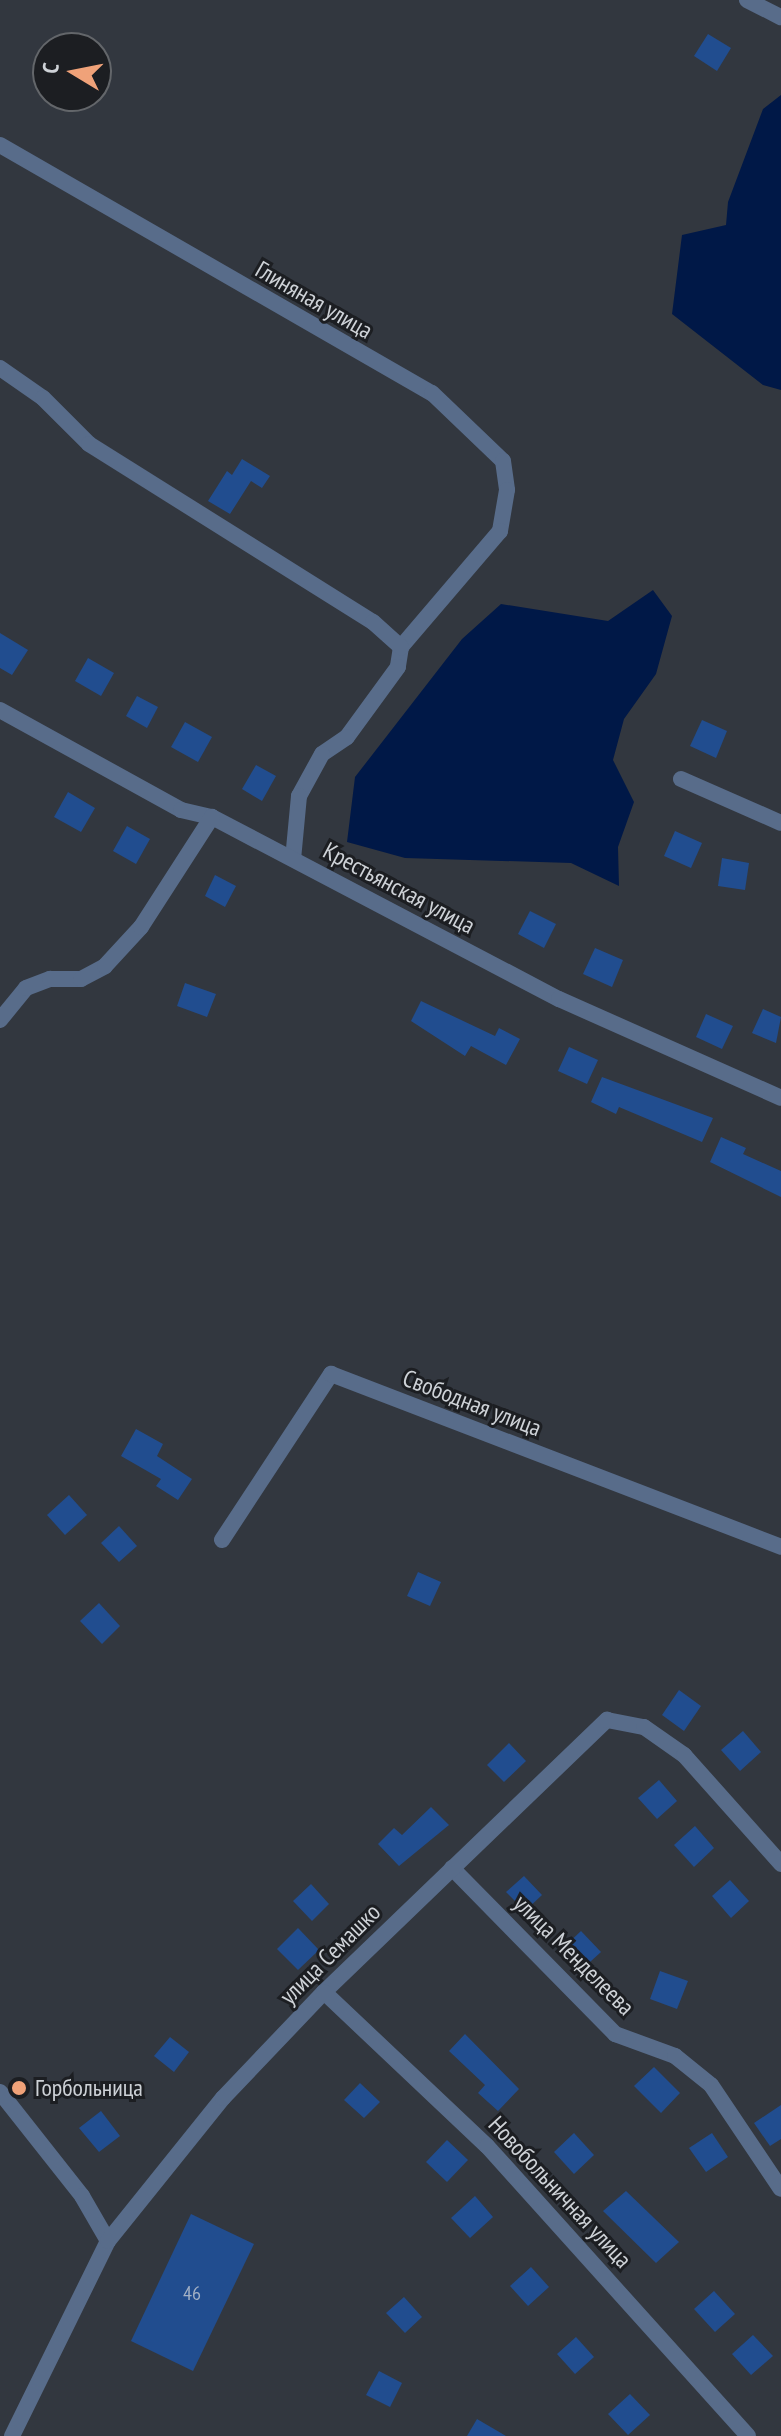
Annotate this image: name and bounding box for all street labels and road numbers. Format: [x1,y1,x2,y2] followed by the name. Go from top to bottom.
[250,255,378,345] street label: Глиняная улица
[318,836,480,940] street label: Крестьянская улица
[399,1363,545,1443] street label: Свободная улица
[508,1889,640,2021] street label: улица Менделеева
[274,1898,386,2010] street label: улица Семашко
[482,2110,638,2274] street label: Новобольничная улица

